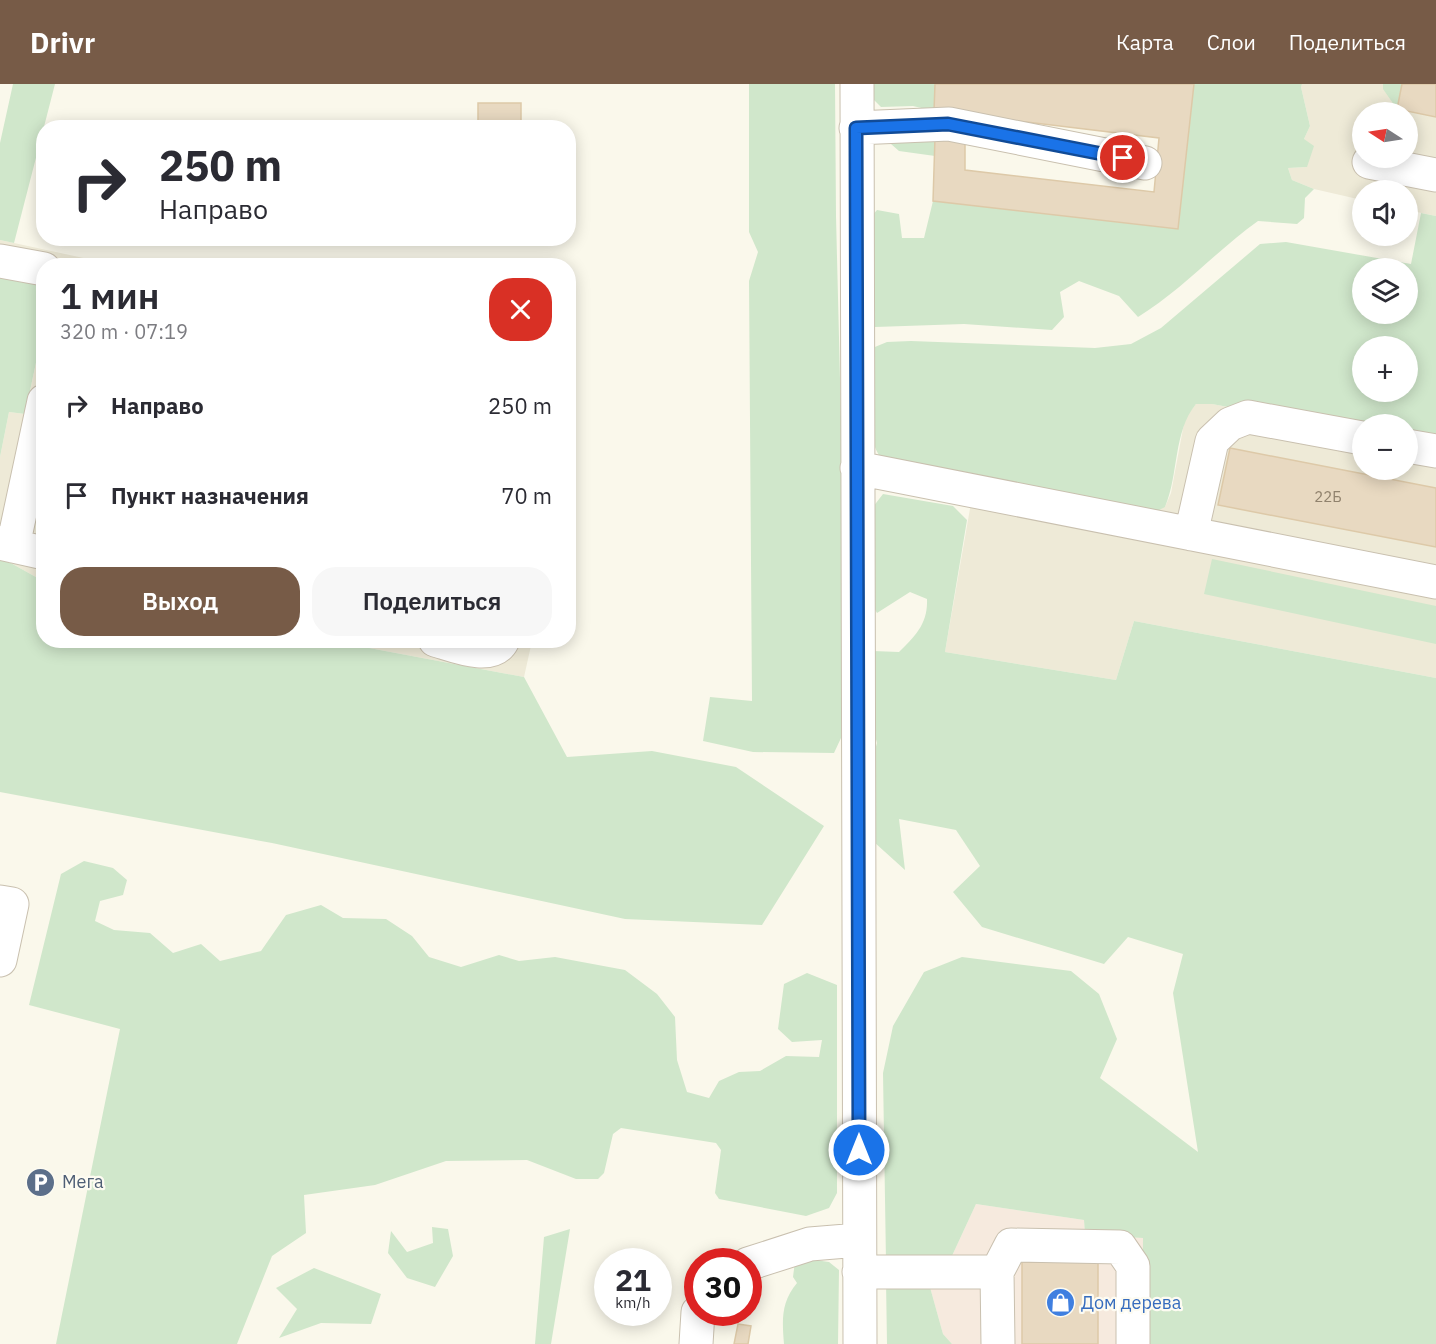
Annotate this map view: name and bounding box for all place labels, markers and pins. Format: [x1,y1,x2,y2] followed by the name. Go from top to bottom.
[1097,132,1148,183] pin
[25,1166,57,1198] parking icon: Мега
[62,1170,104,1193] place label: Мега
[1044,1287,1076,1319] shop icon: Дом дерева
[1081,1291,1182,1314] place label: Дом дерева

